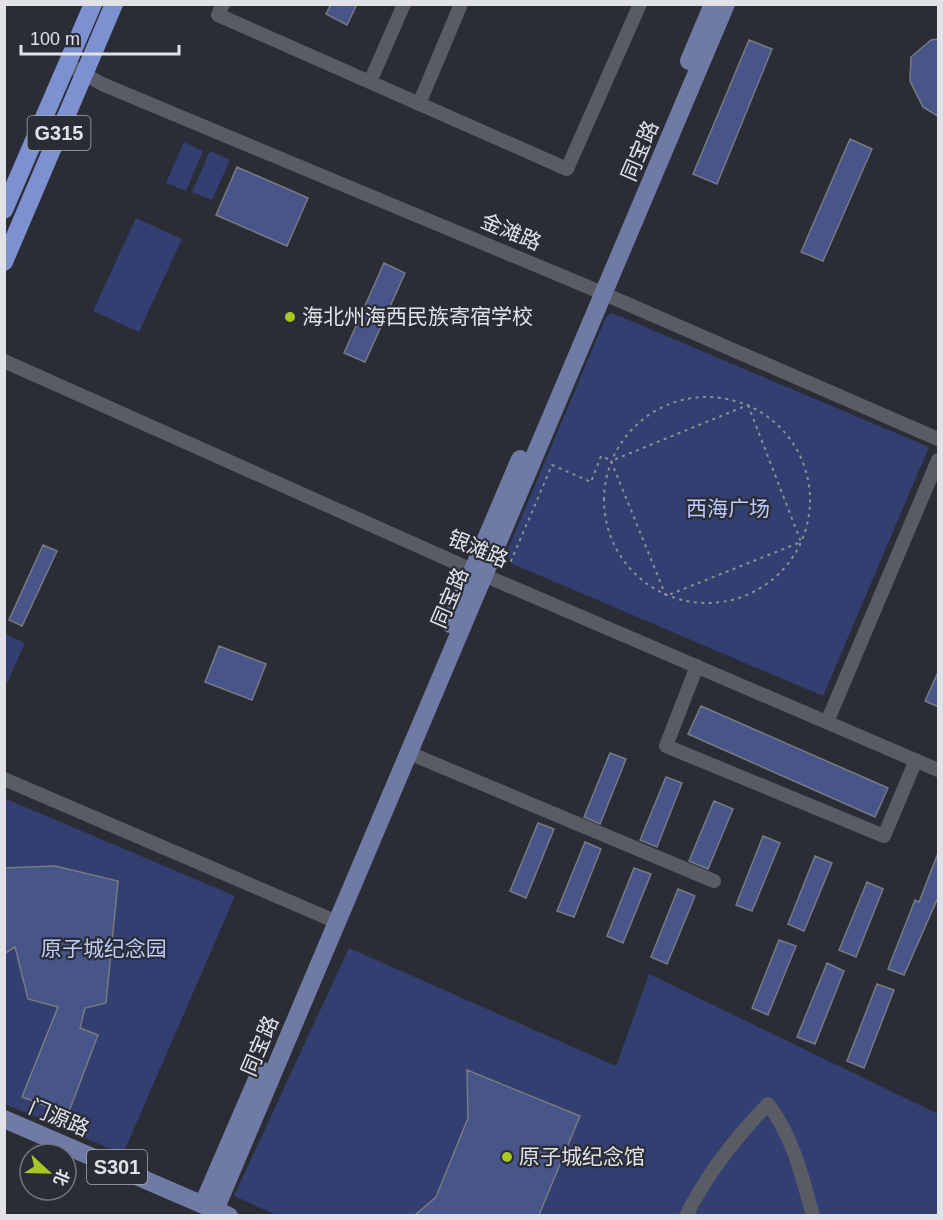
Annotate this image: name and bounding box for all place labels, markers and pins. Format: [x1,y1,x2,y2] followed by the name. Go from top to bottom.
[302,305,533,328] place label: 海北州海西民族寄宿学校
[283,310,297,324] marker: 海北州海西民族寄宿学校
[519,1145,645,1168] place label: 原子城纪念馆
[500,1150,514,1164] marker: 原子城纪念馆

